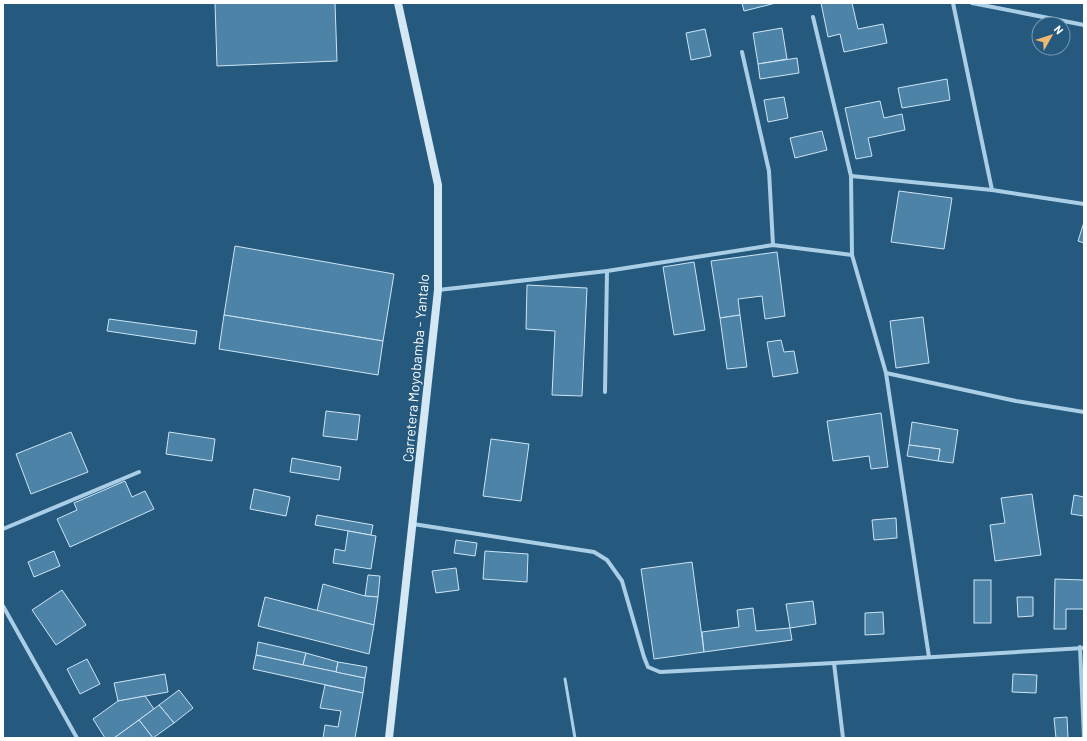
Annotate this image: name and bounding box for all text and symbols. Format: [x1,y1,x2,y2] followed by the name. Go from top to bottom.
[1031,16,1071,56] north arrow
[1052,22,1067,36] text: N
[399,273,432,463] street label: Carretera Moyobamba - Yantalo

